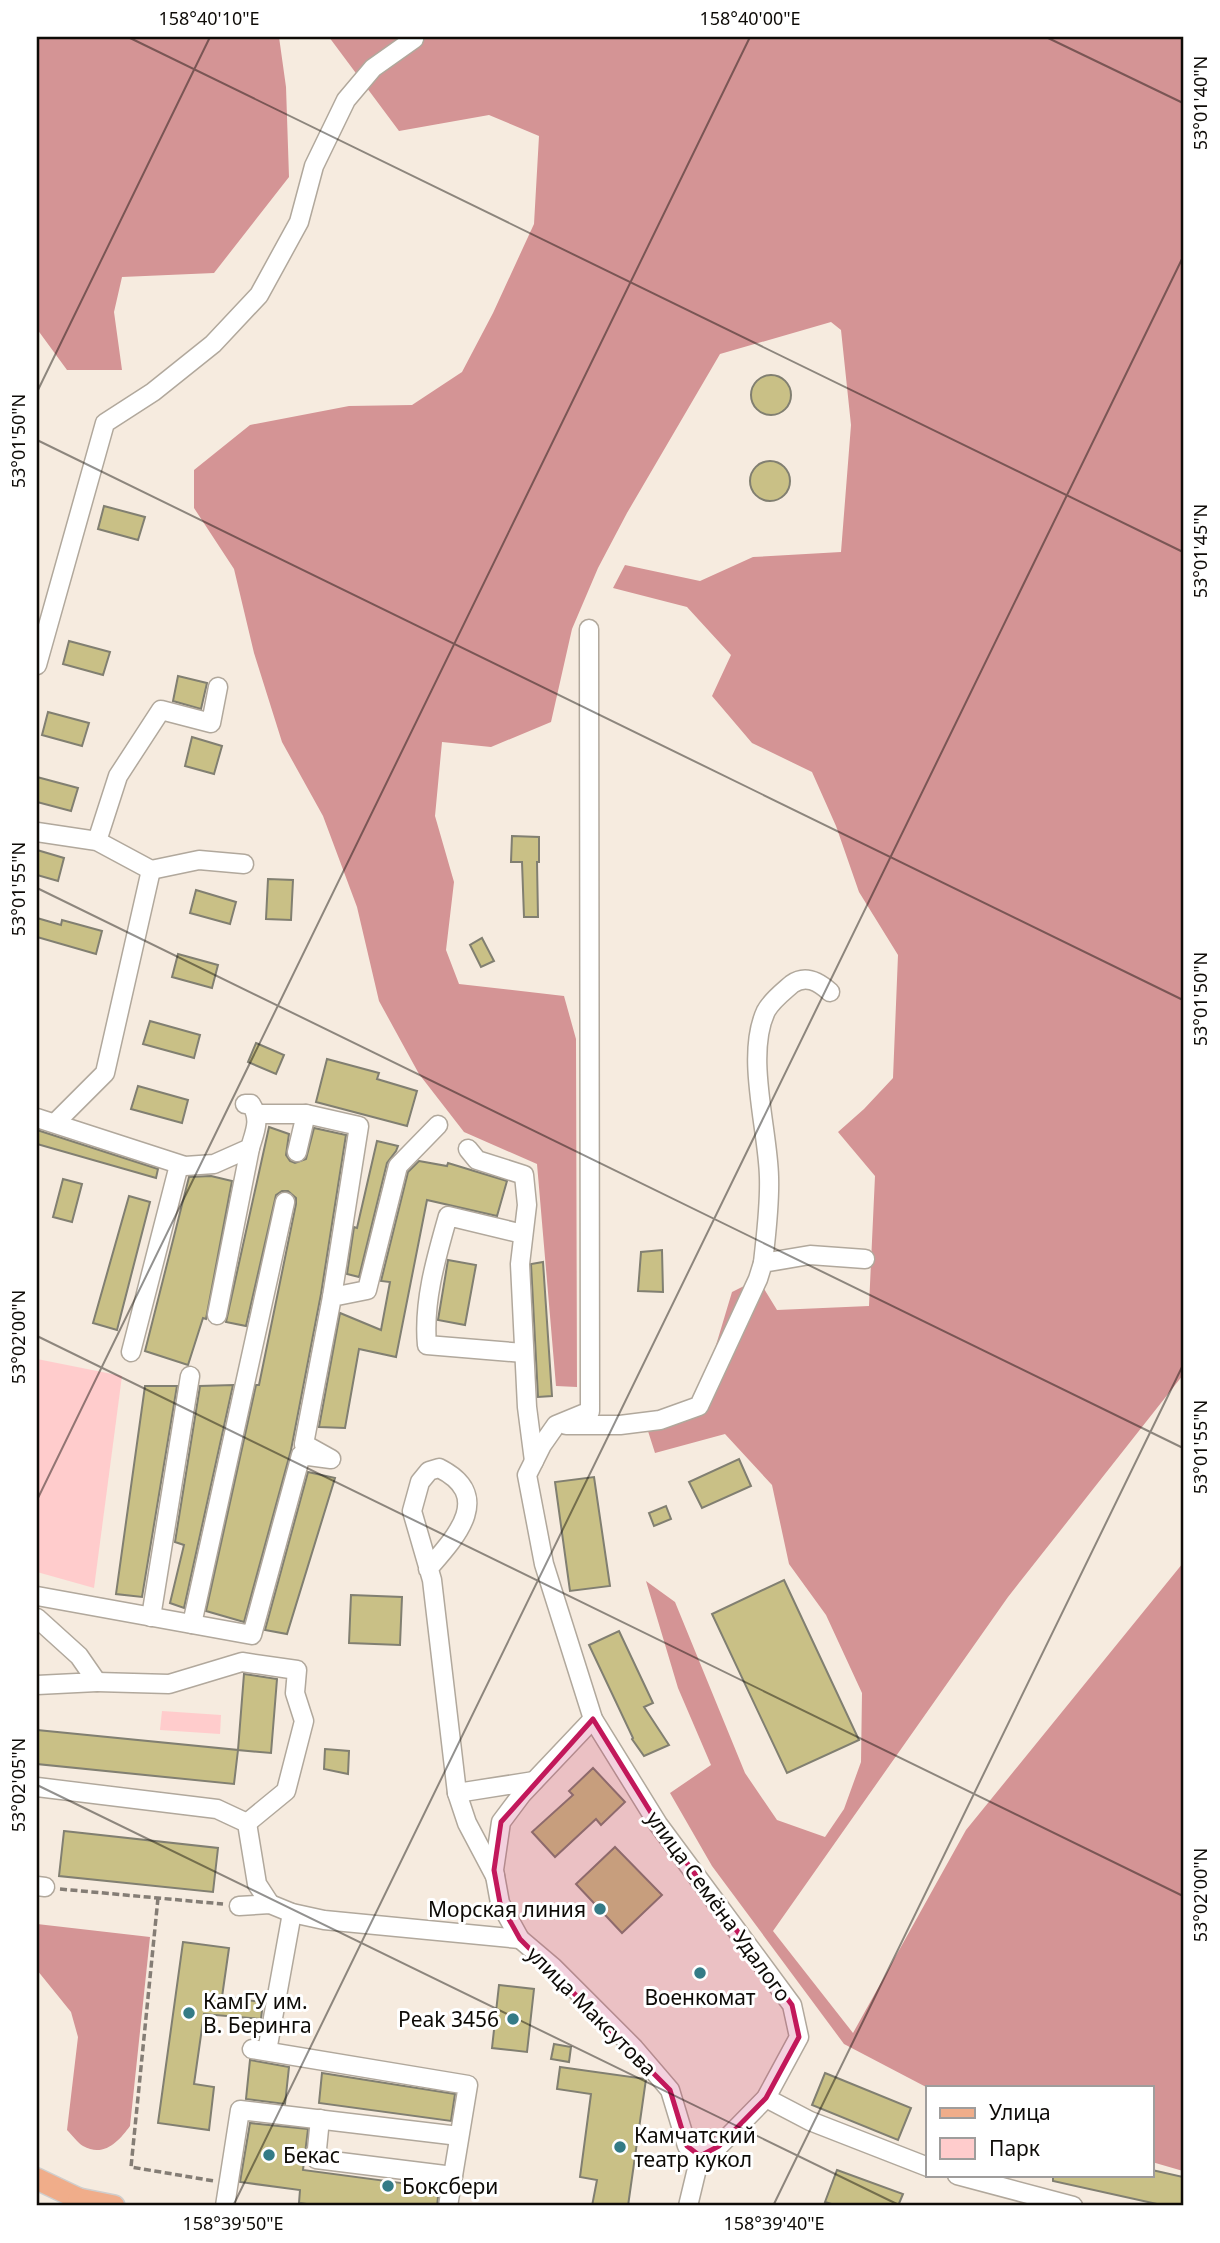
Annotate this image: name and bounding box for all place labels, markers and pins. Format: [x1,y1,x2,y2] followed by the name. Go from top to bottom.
[428,1895,586,1923] place label: Морская линия
[592,1901,608,1917] marker: Морская линия
[692,1965,708,1981] marker: Военкомат
[644,1983,756,2011] place label: Военкомат
[203,1987,312,2039] place label: КамГУ им. В. Беринга
[181,2005,197,2021] marker: КамГУ им. В. Беринга
[398,2005,499,2033] place label: Peak 3456
[505,2011,521,2027] marker: Peak 3456
[634,2121,756,2173] place label: Камчатский театр кукол
[612,2139,628,2155] marker: Камчатский театр кукол
[283,2141,340,2169] place label: Бекас
[261,2147,277,2163] marker: Бекас
[402,2172,498,2200] place label: Боксбери
[380,2178,396,2194] marker: Боксбери

